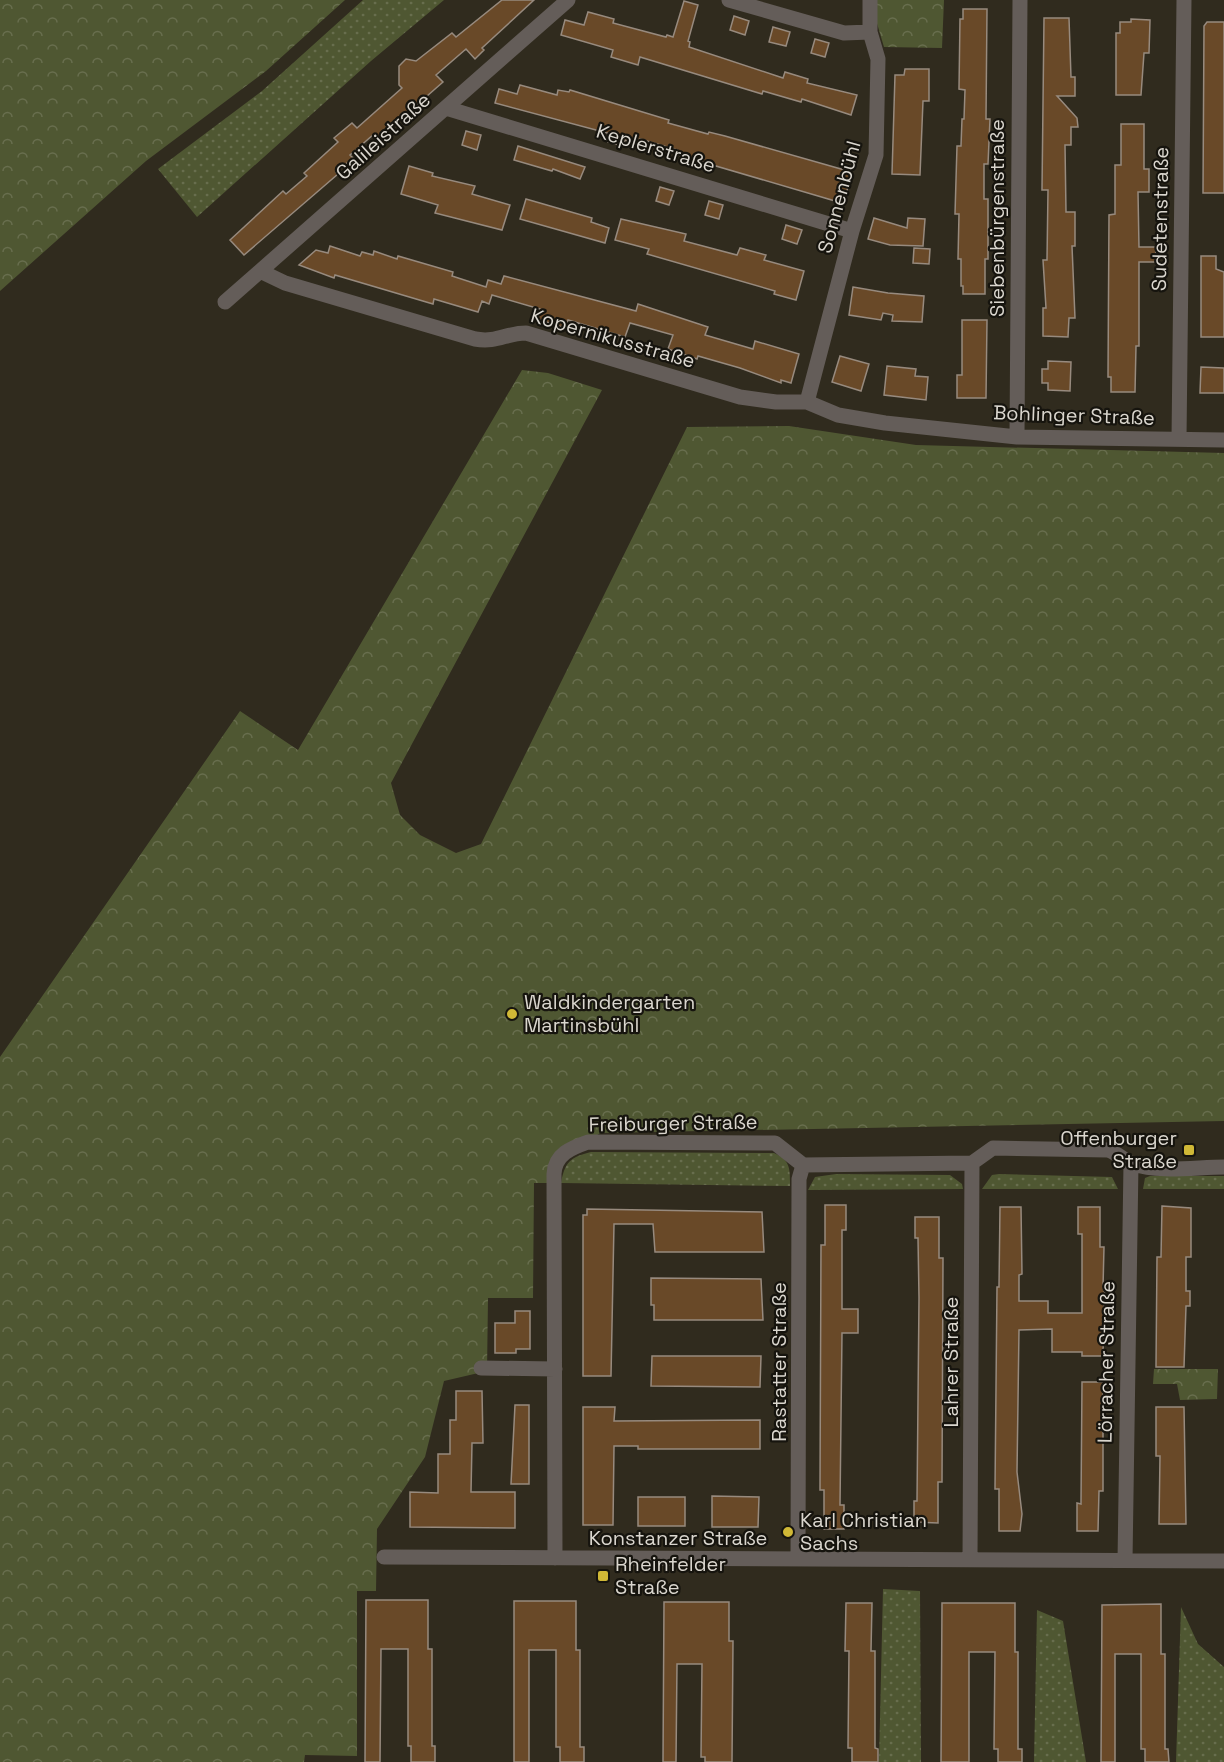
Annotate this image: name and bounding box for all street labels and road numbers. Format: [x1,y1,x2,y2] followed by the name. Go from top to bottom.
[330,87,436,185] street label: Galileistraße
[593,118,719,178] street label: Keplerstraße
[984,119,1010,317] street label: Siebenbürgenstraße
[811,138,867,256] street label: Sonnenbühl
[1146,147,1174,291] street label: Sudetenstraße
[528,302,698,374] street label: Kopernikusstraße
[993,399,1155,431] street label: Bohlinger Straße
[588,1109,758,1137] street label: Freiburger Straße
[1092,1281,1120,1443] street label: Lörracher Straße
[766,1282,792,1442] street label: Rastatter Straße
[938,1297,964,1427] street label: Lahrer Straße
[589,1525,767,1551] street label: Konstanzer Straße

